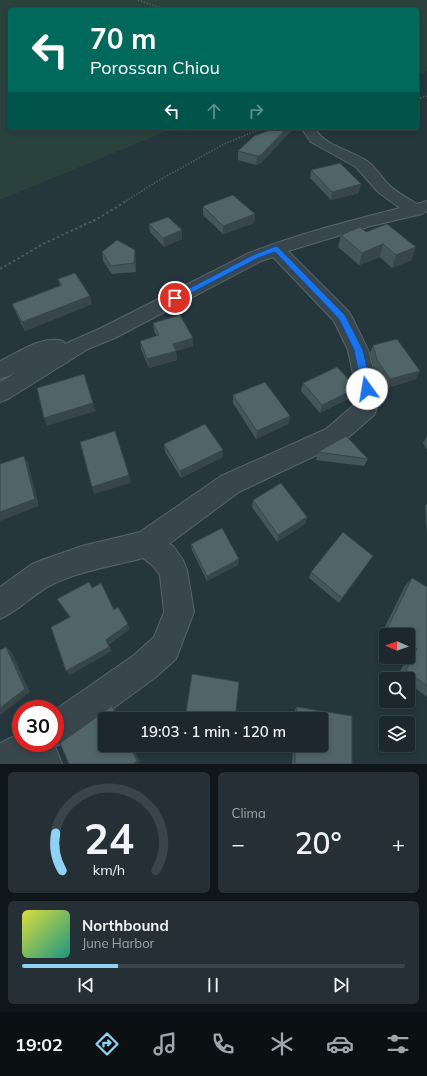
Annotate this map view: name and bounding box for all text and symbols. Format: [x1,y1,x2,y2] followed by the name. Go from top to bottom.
[90,21,156,56] text: 70 m
[24,24,76,76] icon: left
[90,56,220,79] text: Porossan Chiou
[161,100,183,122] icon: left
[203,100,225,122] icon: ahead
[245,100,267,122] icon: right
[158,281,192,315] pin
[164,287,186,309] icon: arrive
[346,368,388,410] position arrow
[379,628,415,664] north arrow
[379,628,415,752] map controls
[379,672,415,708] button: search
[12,700,64,752] speed limit sign: 30
[379,716,415,752] button: layers
[140,722,286,741] text: 19:03 · 1 min · 120 m
[232,805,266,821] text: Clima
[84,811,134,863] text: 24
[295,824,342,862] text: 20°
[232,830,245,858] text: −
[392,830,405,858] text: +
[93,860,125,878] text: km/h
[82,916,169,935] text: Northbound
[82,935,154,951] text: June Harbor
[75,974,97,996] icon: previous
[202,974,224,996] icon: pause
[330,974,352,996] icon: next
[93,1030,121,1058] icon: directions
[151,1030,179,1058] icon: music
[209,1030,237,1058] icon: phone
[268,1030,296,1058] icon: climate
[326,1030,354,1058] icon: car
[384,1030,412,1058] icon: filters
[15,1033,63,1056] text: 19:02

